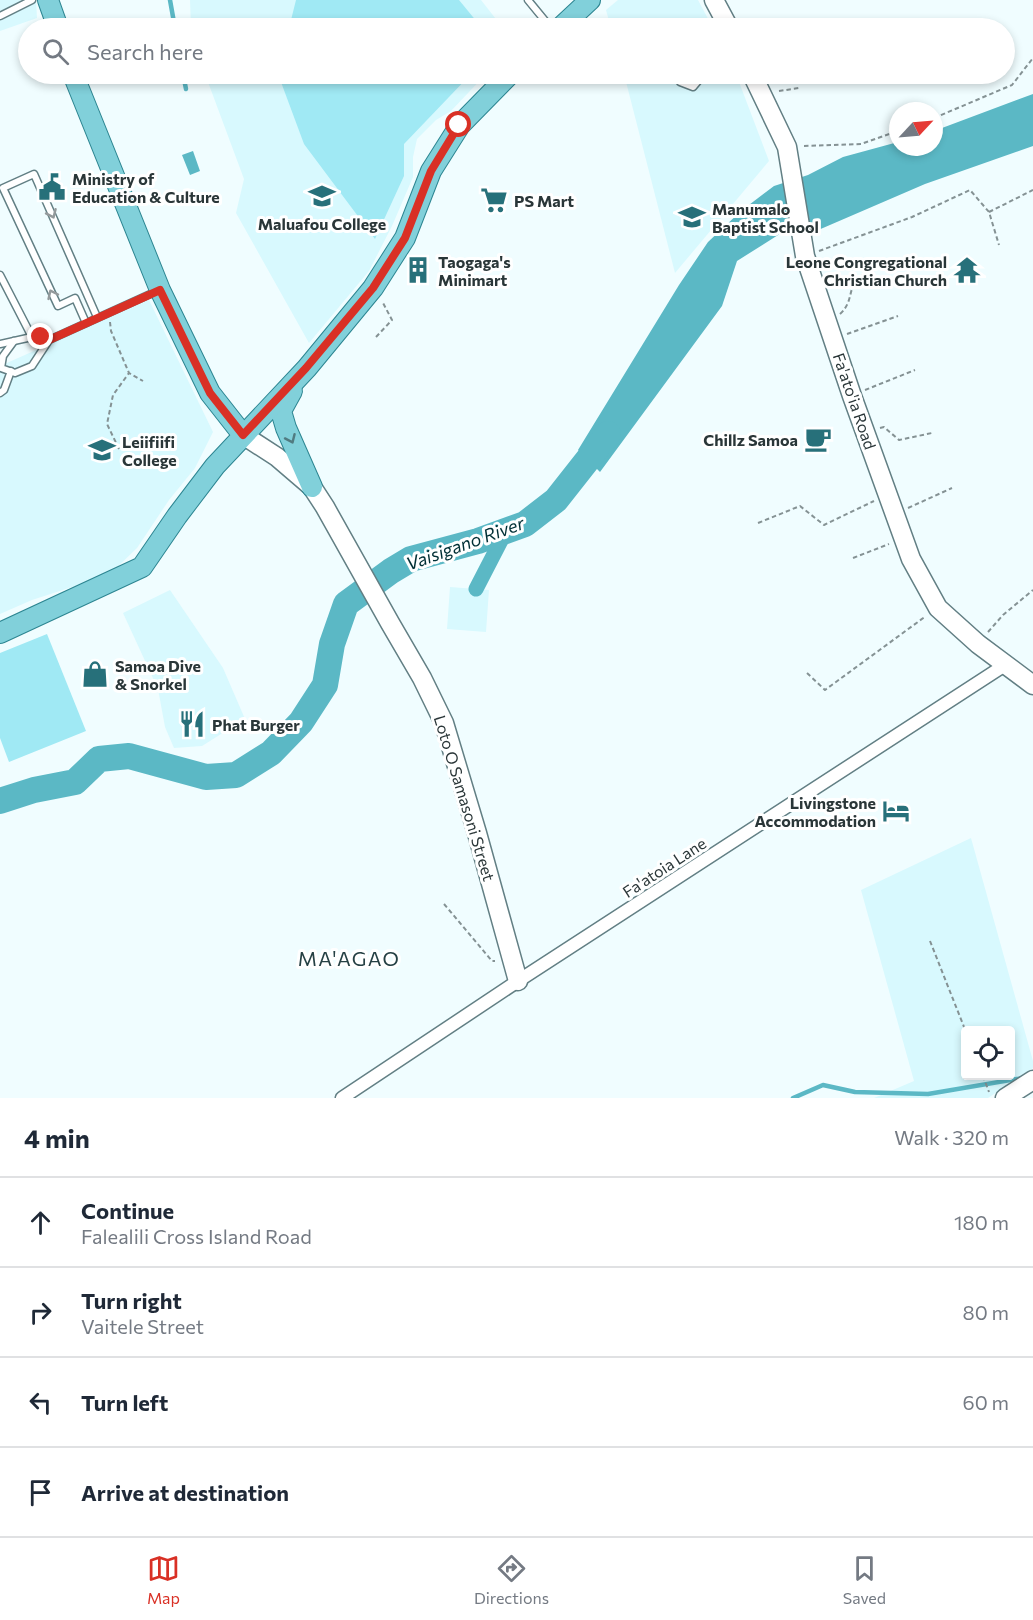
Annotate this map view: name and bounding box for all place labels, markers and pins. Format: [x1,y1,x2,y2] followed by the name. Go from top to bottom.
[72,169,220,206] place label: Ministry of Education & Culture
[37,172,67,202] public building icon: Ministry of Education & Culture
[307,181,337,211] school or university icon: Maluafou College
[479,185,509,215] supermarket icon: PS Mart
[514,191,574,210] place label: PS Mart
[712,199,819,236] place label: Manumalo Baptist School
[677,202,707,232] school or university icon: Manumalo Baptist School
[258,214,386,233] place label: Maluafou College
[438,252,511,289] place label: Taogaga's Minimart
[786,252,947,289] place label: Leone Congregational Christian Church
[403,255,433,285] building icon: Taogaga's Minimart
[952,255,982,285] temple icon: Leone Congregational Christian Church
[803,424,833,454] cafe icon: Chillz Samoa
[703,430,798,449] place label: Chillz Samoa
[122,432,177,469] place label: Leiifiifi College
[87,435,117,465] school or university icon: Leiifiifi College
[115,656,201,693] place label: Samoa Dive & Snorkel
[80,659,110,689] shop icon: Samoa Dive & Snorkel
[177,709,207,739] restaurant icon: Phat Burger
[212,715,300,734] place label: Phat Burger
[755,793,876,830] place label: Livingstone Accommodation
[881,796,911,826] hotel icon: Livingstone Accommodation

